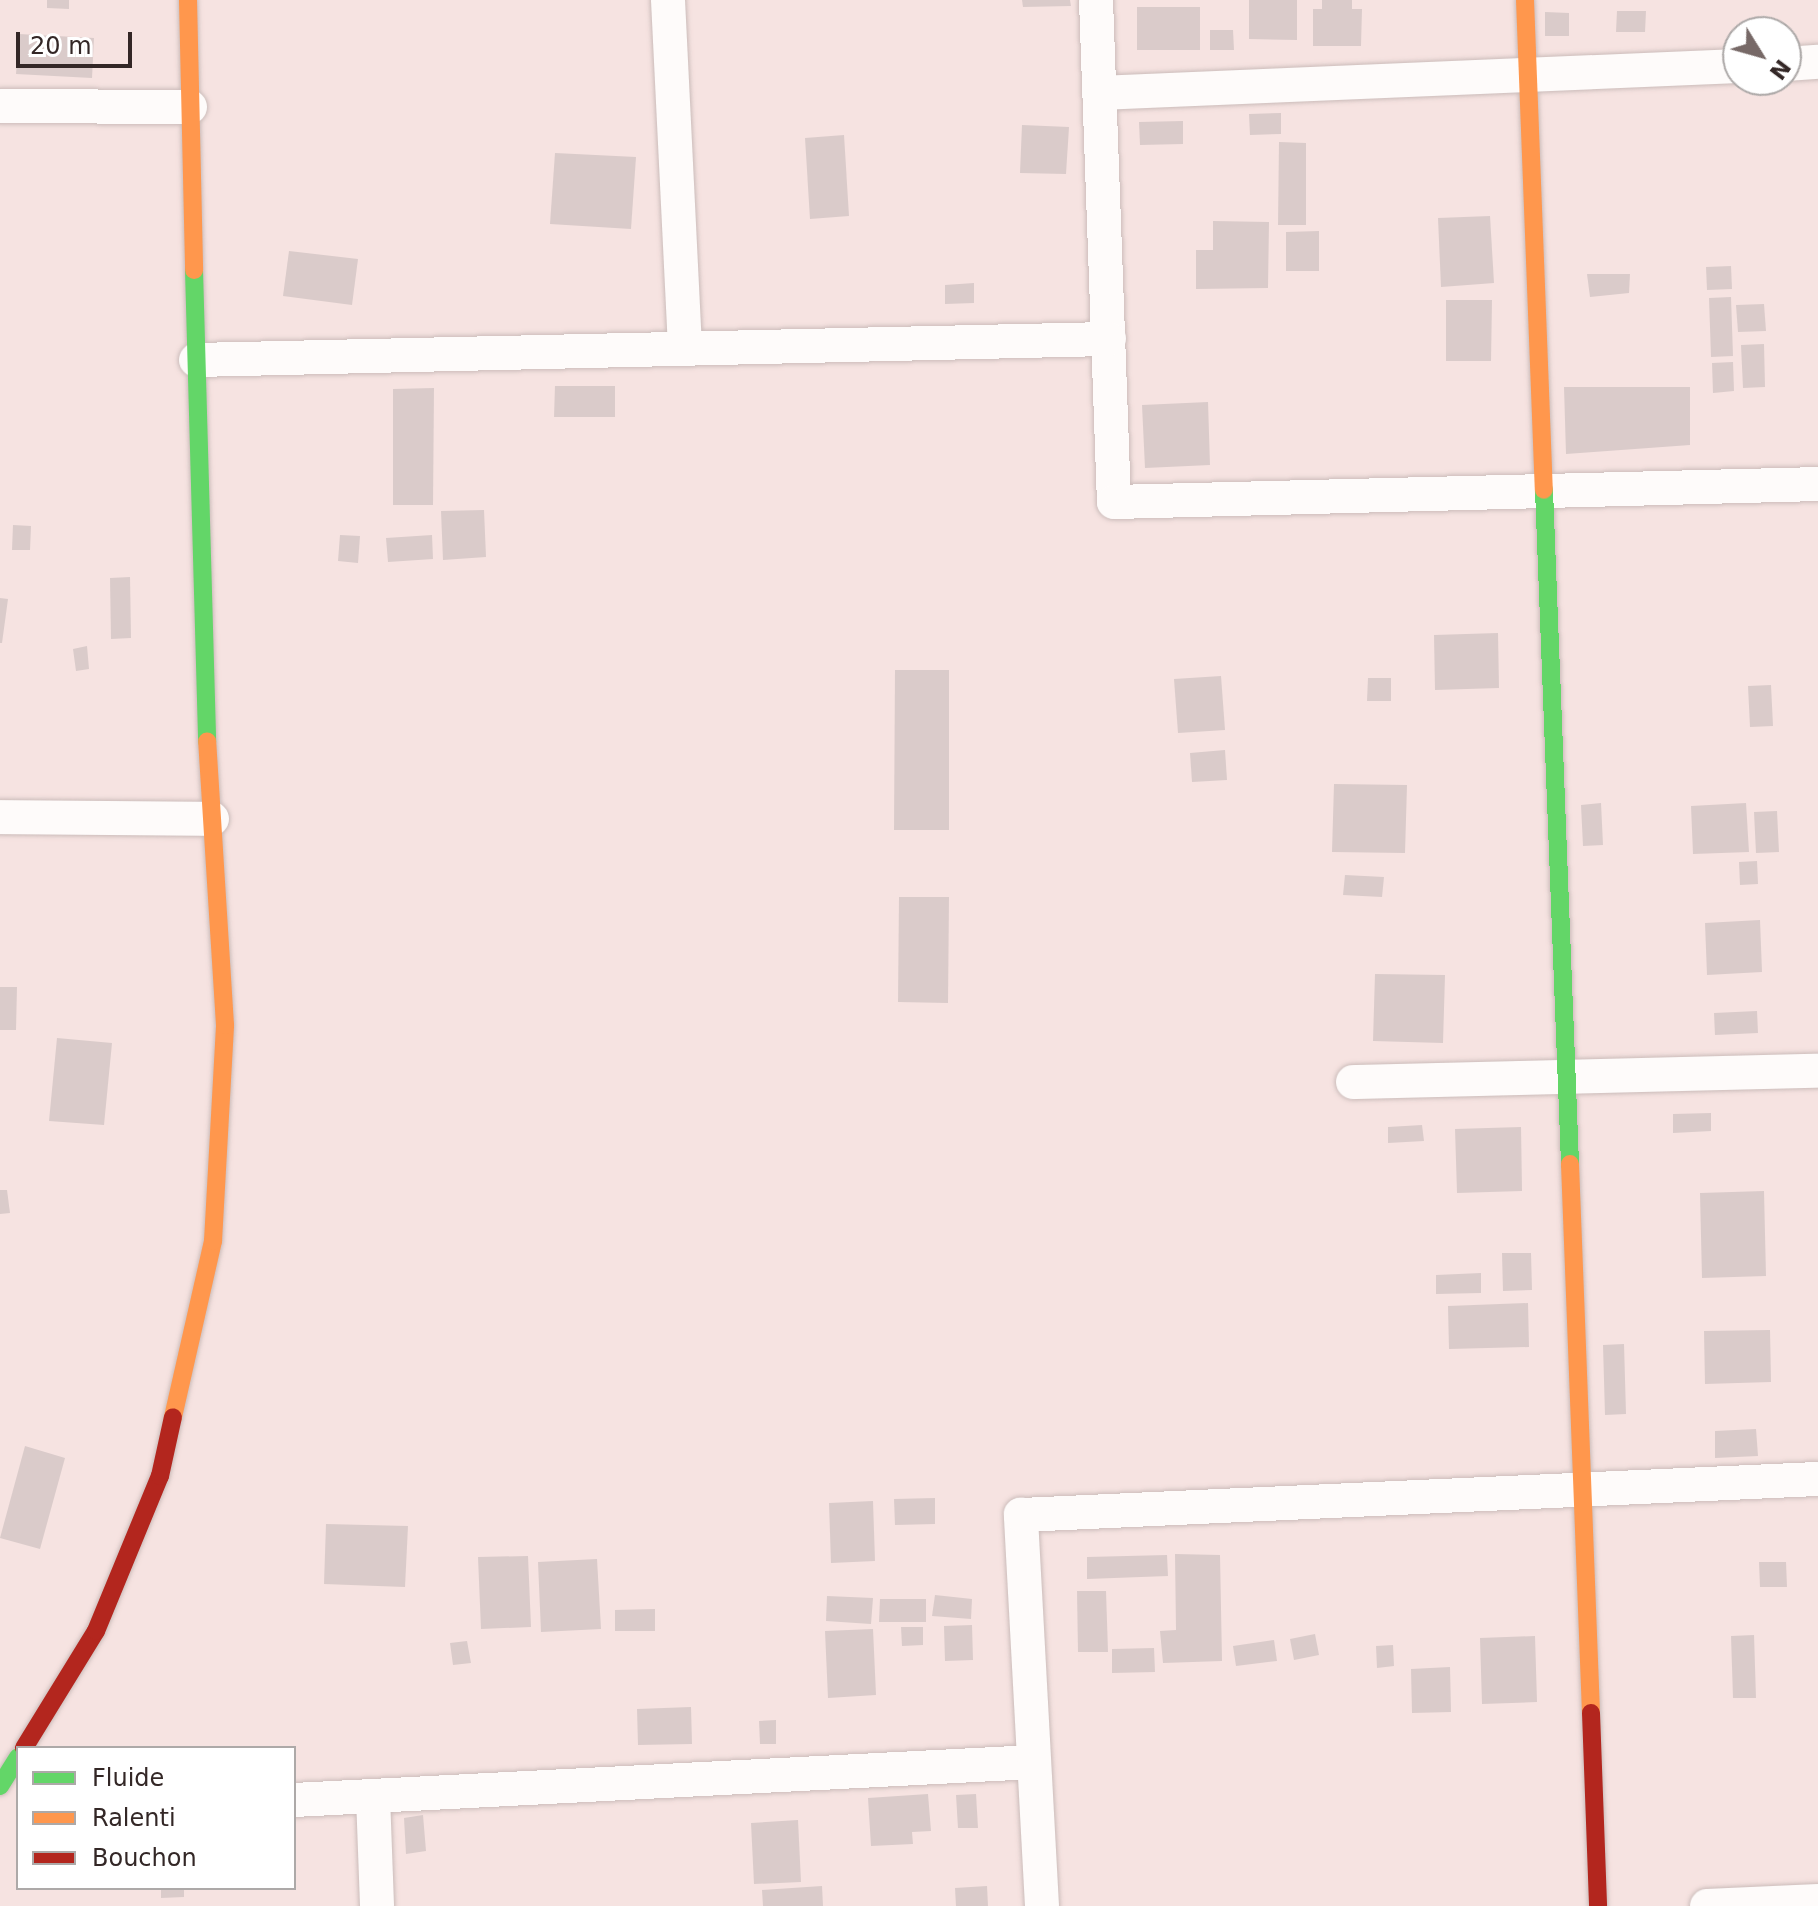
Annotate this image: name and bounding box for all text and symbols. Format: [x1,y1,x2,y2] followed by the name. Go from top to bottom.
[20,16,136,66] scale bar
[1722,16,1802,96] north arrow
[30,32,92,60] text: 20 m
[1764,55,1796,84] text: N
[16,1746,296,1890] legend
[92,1764,164,1792] text: Fluide
[92,1804,176,1832] text: Ralenti
[92,1844,197,1872] text: Bouchon

